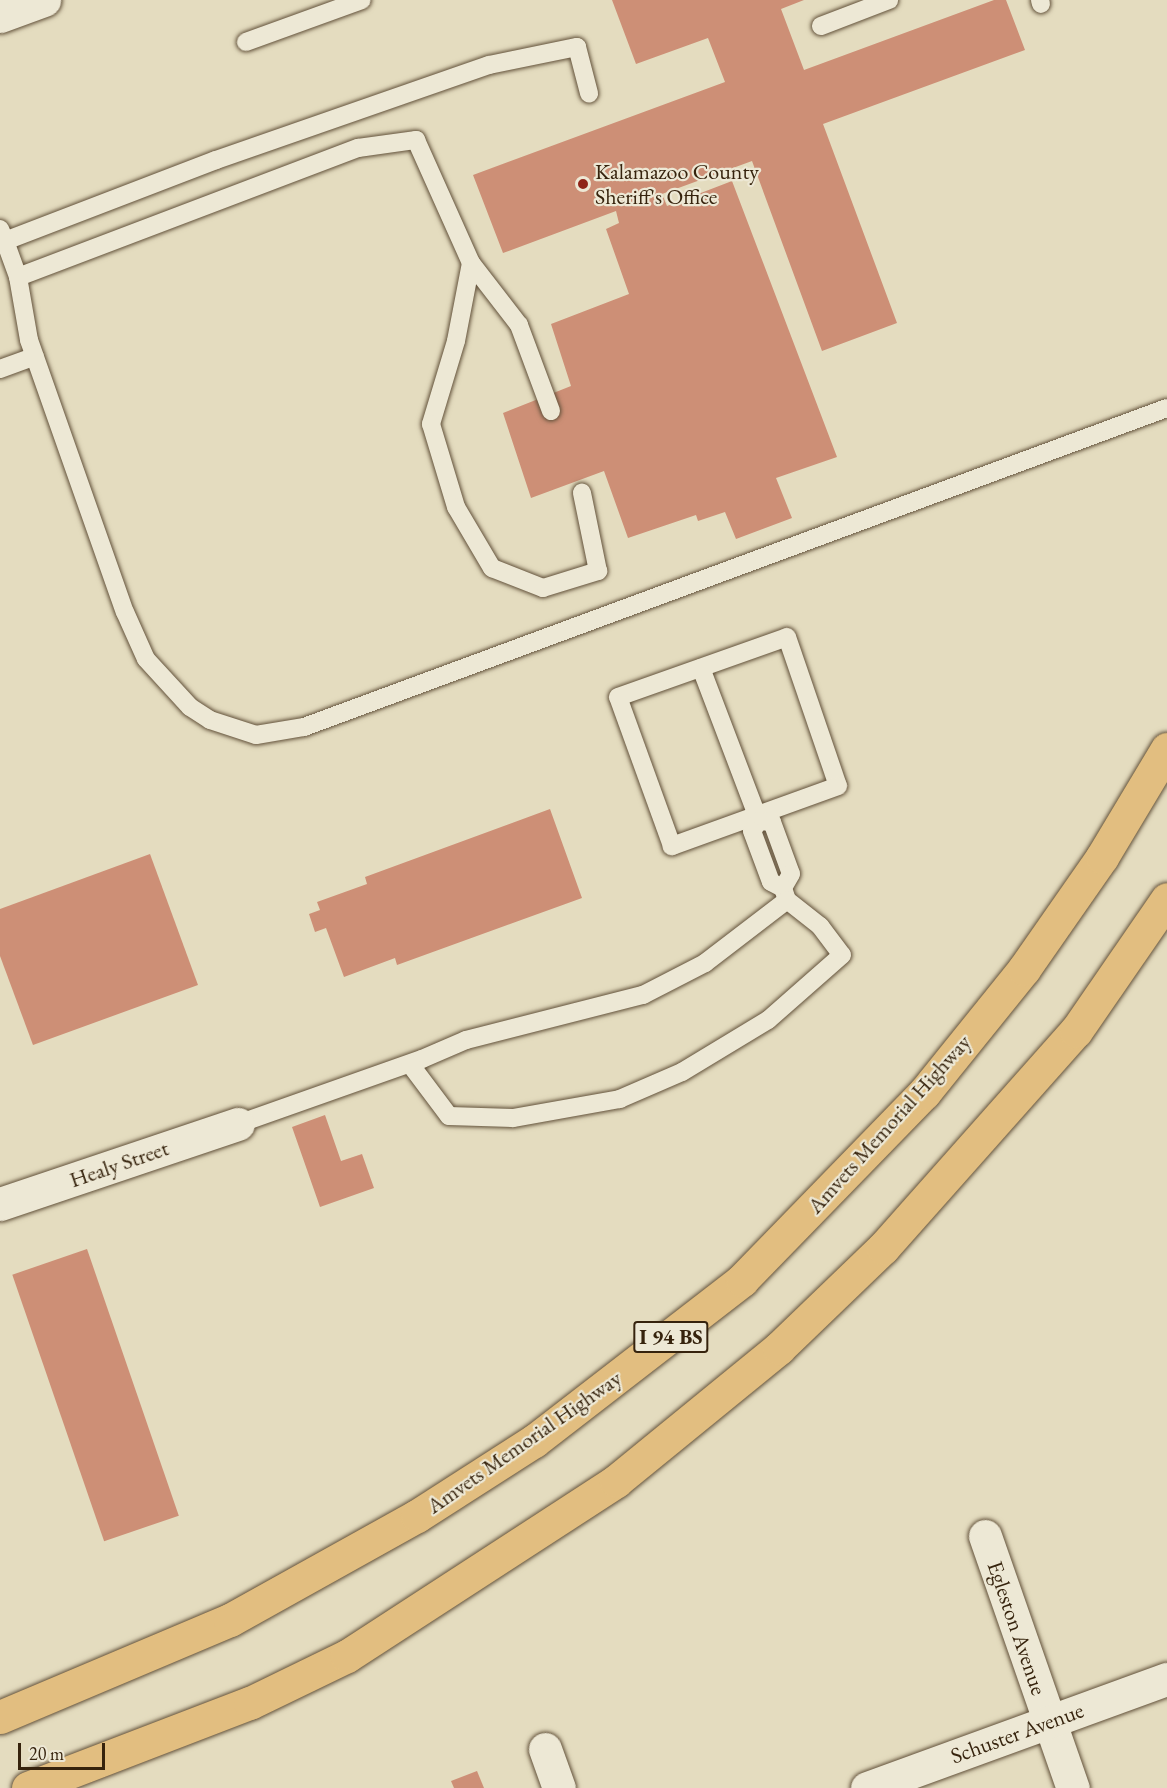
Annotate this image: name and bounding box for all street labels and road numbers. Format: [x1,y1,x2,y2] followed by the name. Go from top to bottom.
[802,1029,976,1219] street label: Amvets Memorial Highway
[66,1135,172,1193] street label: Healy Street
[632,1319,710,1355] road number: I 94 BS
[422,1365,626,1519] street label: Amvets Memorial Highway
[982,1558,1052,1698] street label: Egleston Avenue
[947,1697,1087,1769] street label: Schuster Avenue

